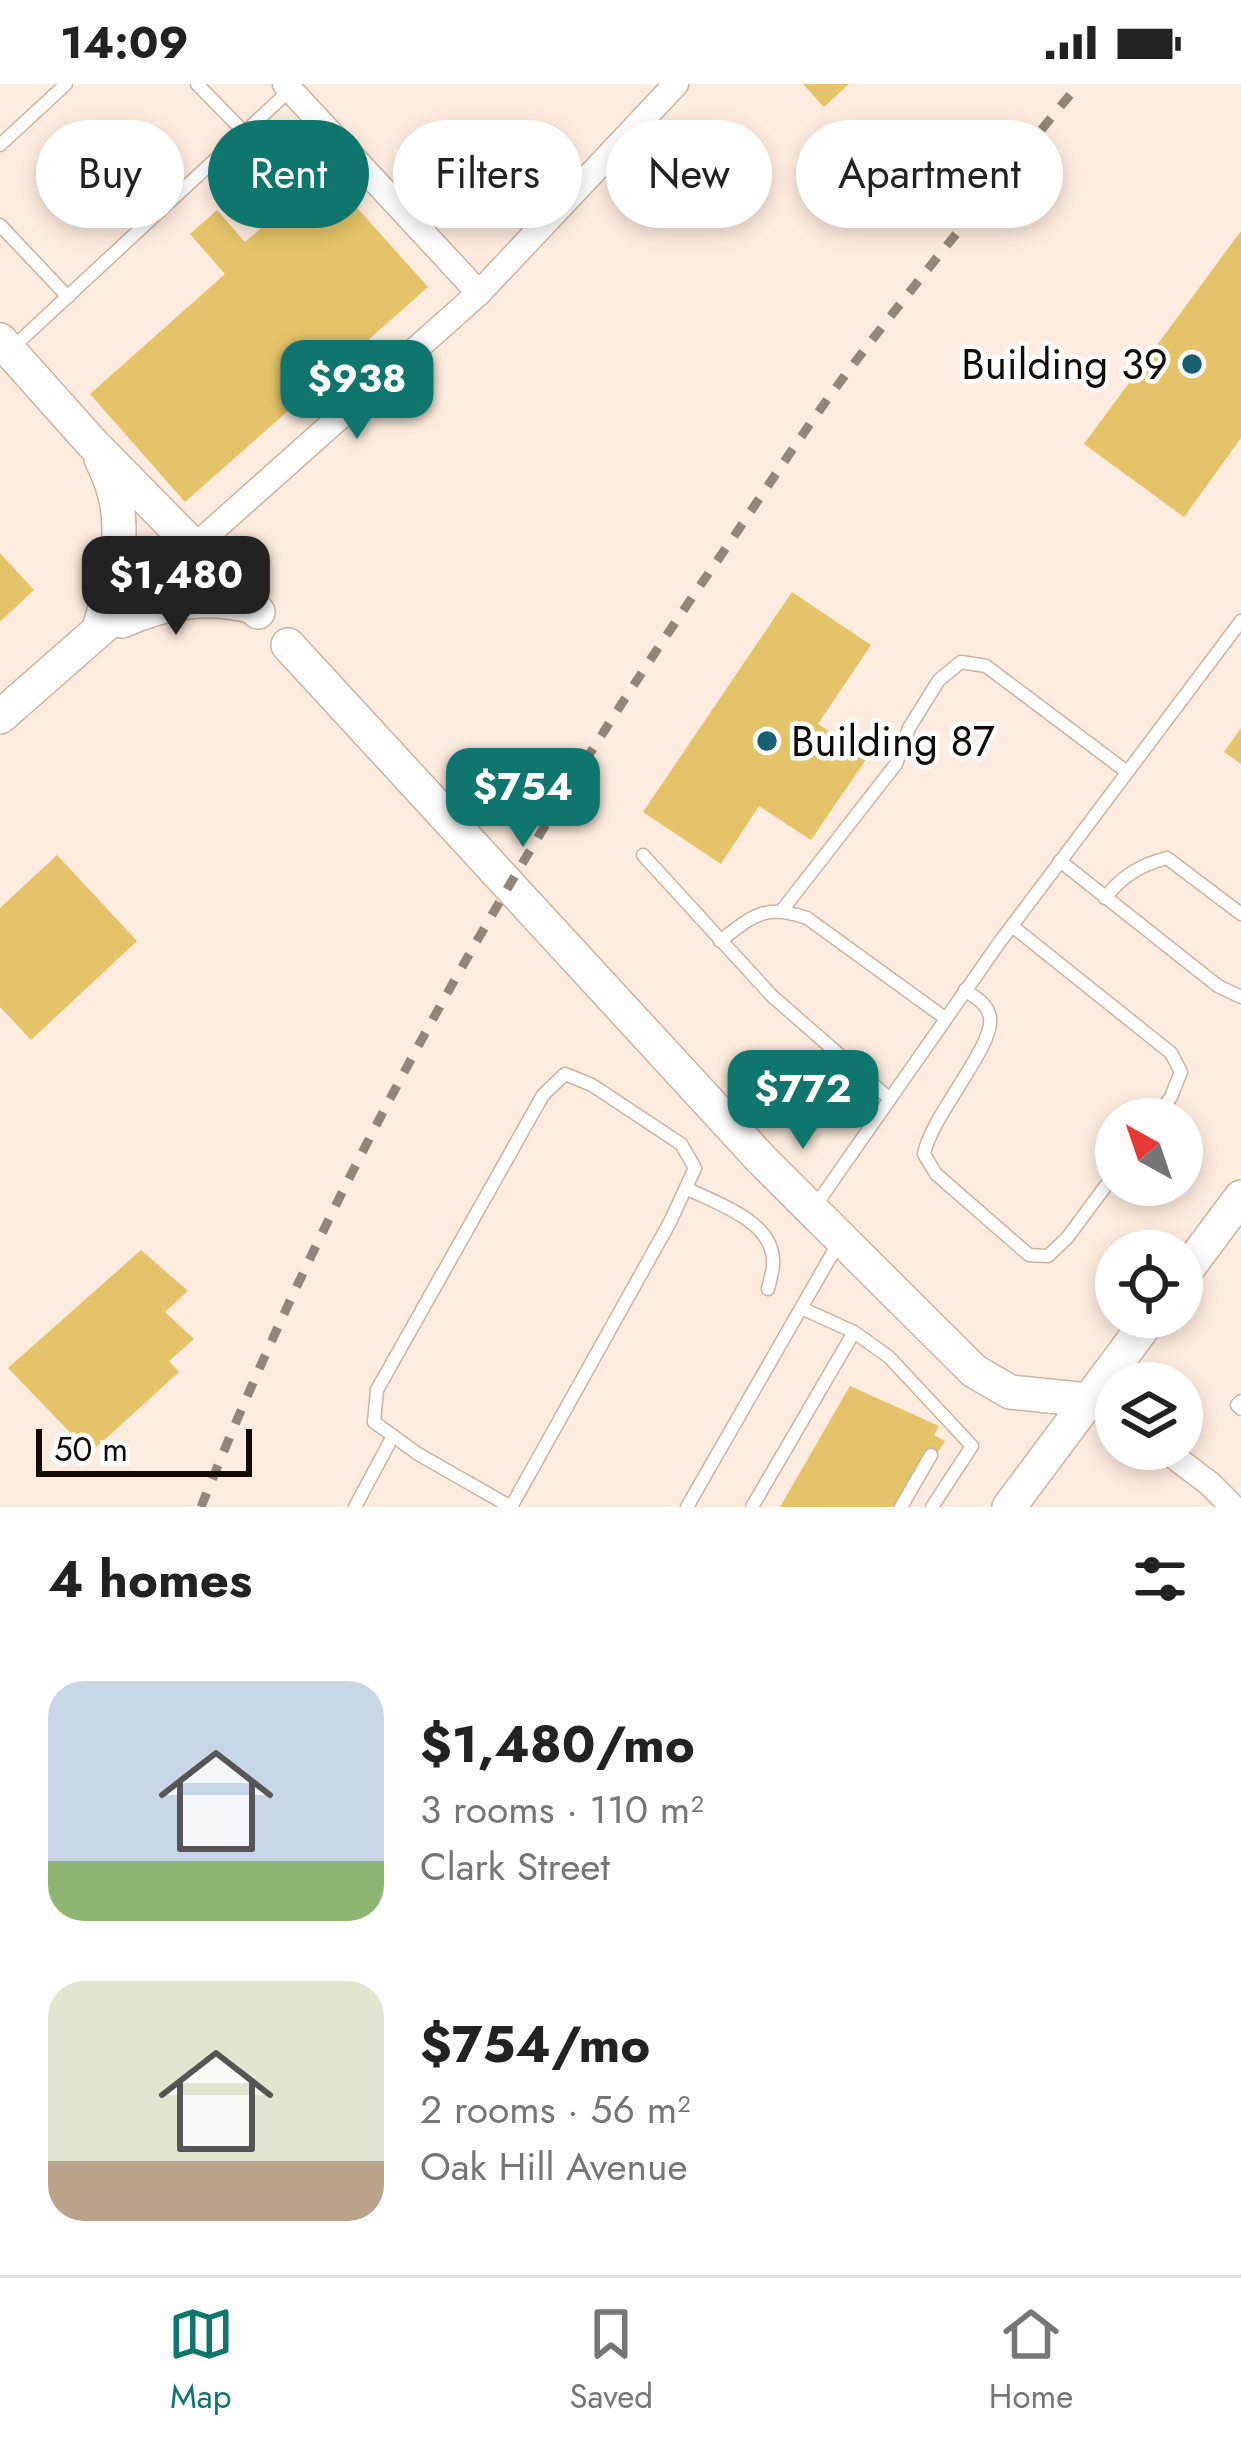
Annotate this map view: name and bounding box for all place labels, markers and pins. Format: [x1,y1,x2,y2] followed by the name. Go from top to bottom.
[961,334,1168,395] place label: Building 39
[286,340,428,442] pin: $938
[1179,351,1205,377] marker: Building 39
[78,536,274,638] pin: $1,480
[791,711,995,772] place label: Building 87
[754,728,780,754] marker: Building 87
[452,748,594,850] pin: $754
[732,1050,874,1152] pin: $772

